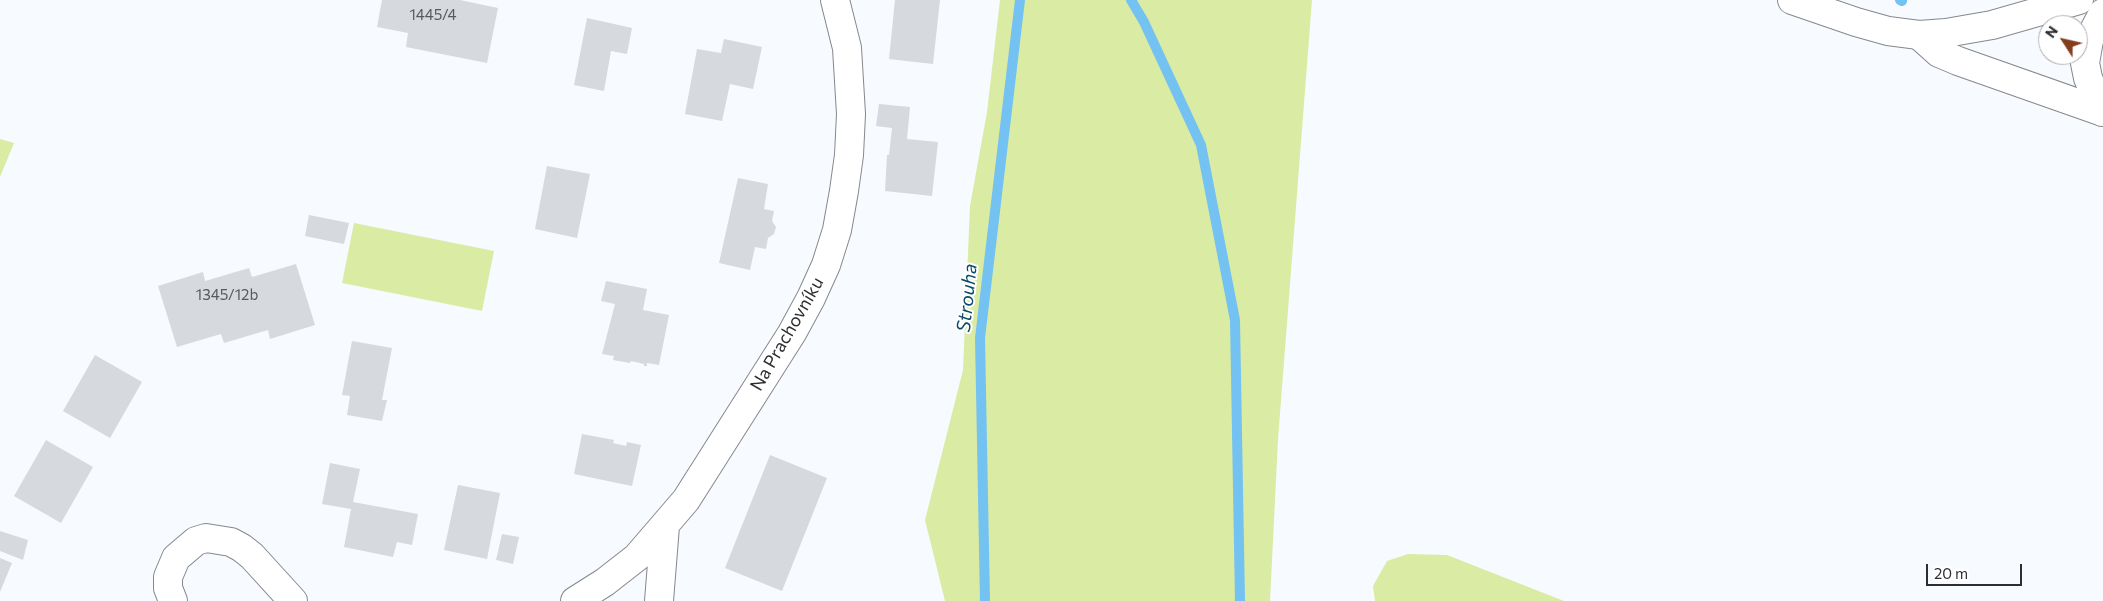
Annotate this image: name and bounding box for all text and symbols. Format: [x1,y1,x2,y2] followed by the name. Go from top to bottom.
[409,6,457,24] house number: 1445/4
[2038,15,2088,65] north arrow
[2041,23,2061,41] text: N
[952,263,982,333] water label: Strouha
[746,273,828,395] street label: Na Prachovníku
[196,286,258,304] house number: 1345/12b
[1928,554,2024,586] scale bar
[1934,564,1968,582] text: 20 m

